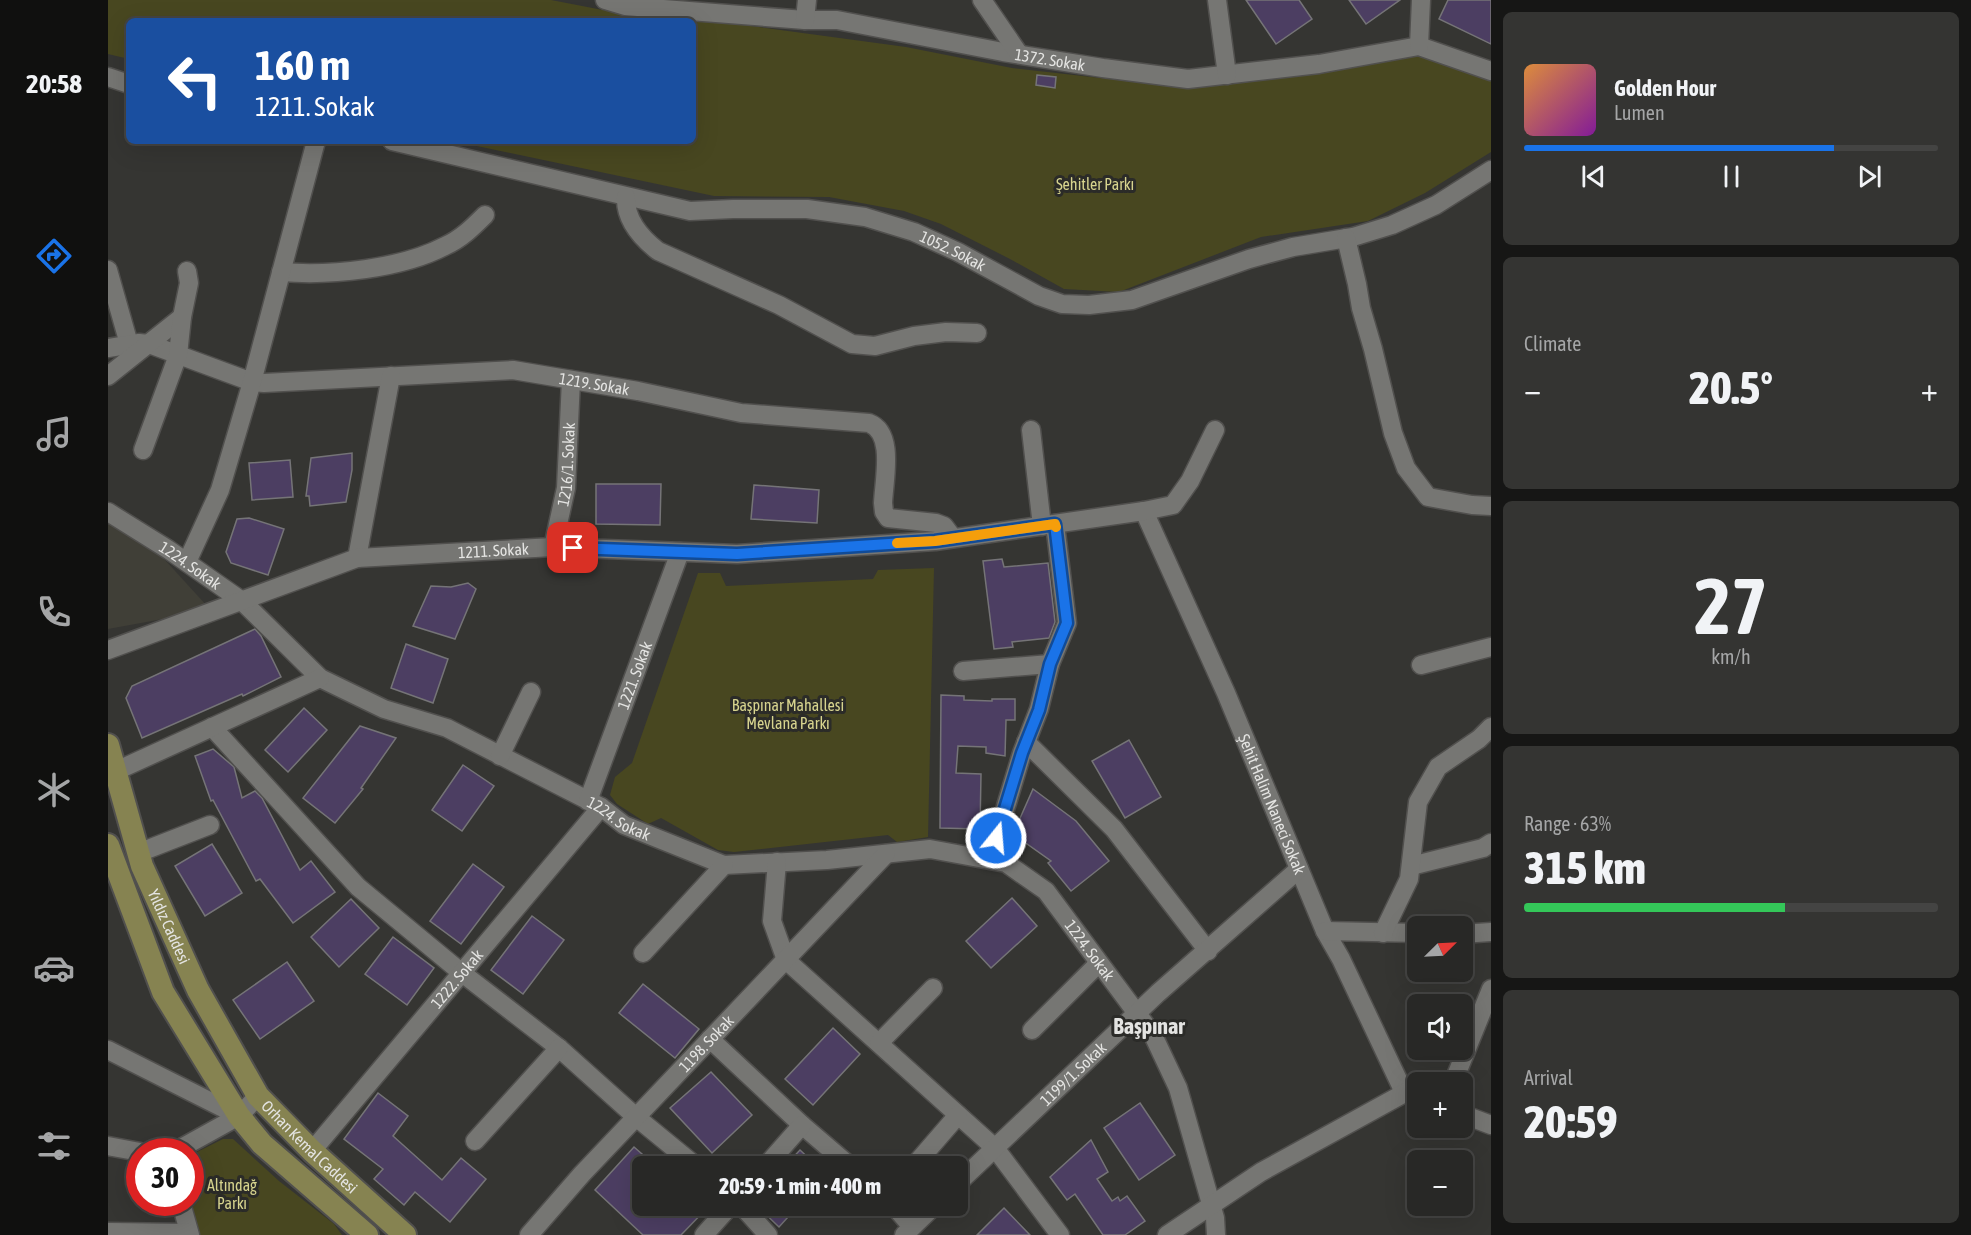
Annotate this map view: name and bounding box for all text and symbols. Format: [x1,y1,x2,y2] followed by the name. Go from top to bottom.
[255,41,350,89] text: 160 m
[156,42,234,120] icon: left
[1013,45,1086,74] street label: 1372. Sokak
[26,68,82,99] text: 20:58
[1614,75,1716,101] text: Golden Hour
[255,91,375,122] text: 1211. Sokak
[1614,101,1665,124] text: Lumen
[1577,160,1610,193] icon: previous
[1715,160,1748,193] icon: pause
[1853,160,1886,193] icon: next
[1056,175,1134,194] park label: Şehitler Parkı
[917,227,989,274] street label: 1052. Sokak
[33,235,75,277] icon: directions
[1524,332,1581,355] text: Climate
[1689,362,1773,414] text: 20.5°
[558,369,631,398] street label: 1219. Sokak
[1524,370,1541,408] text: −
[1921,370,1938,408] text: +
[33,413,75,455] icon: music
[553,422,578,508] street label: 1216/1. Sokak
[547,522,598,573] pin
[556,531,589,564] icon: arrive
[156,537,225,593] street label: 1224. Sokak
[457,539,529,561] street label: 1211. Sokak
[1694,561,1768,651] text: 27
[33,591,75,633] icon: phone
[614,639,655,712] street label: 1221. Sokak
[1711,645,1751,668] text: km/h
[732,696,844,732] park label: Başpınar Mahallesi Mevlana Parkı
[1234,731,1309,877] street label: Şehit Halim Naneci Sokak
[33,769,75,811] icon: climate
[584,793,653,844] street label: 1224. Sokak
[964,806,1028,870] position arrow
[1524,812,1611,835] text: Range · 63%
[1524,842,1646,894] text: 315 km
[145,886,194,967] street label: Yıldız Caddesi
[1062,916,1118,984] street label: 1224. Sokak
[1407,916,1473,982] north arrow
[1407,916,1473,1216] map controls
[427,946,486,1012] street label: 1222. Sokak
[33,947,75,989] icon: car
[1407,994,1473,1060] button: sound
[675,1011,737,1075] street label: 1198. Sokak
[1113,1013,1185,1039] district label: Başpınar
[1036,1038,1110,1109] street label: 1199/1. Sokak
[1524,1066,1573,1089] text: Arrival
[1407,1072,1473,1138] button: +
[258,1096,361,1197] street label: Orhan Kemal Caddesi
[1524,1096,1618,1148] text: 20:59
[33,1125,75,1167] icon: filters
[126,1138,204,1216] speed limit sign: 30
[1407,1150,1473,1216] button: −
[719,1173,881,1199] text: 20:59 · 1 min · 400 m
[207,1176,257,1212] park label: Altındağ Parkı

